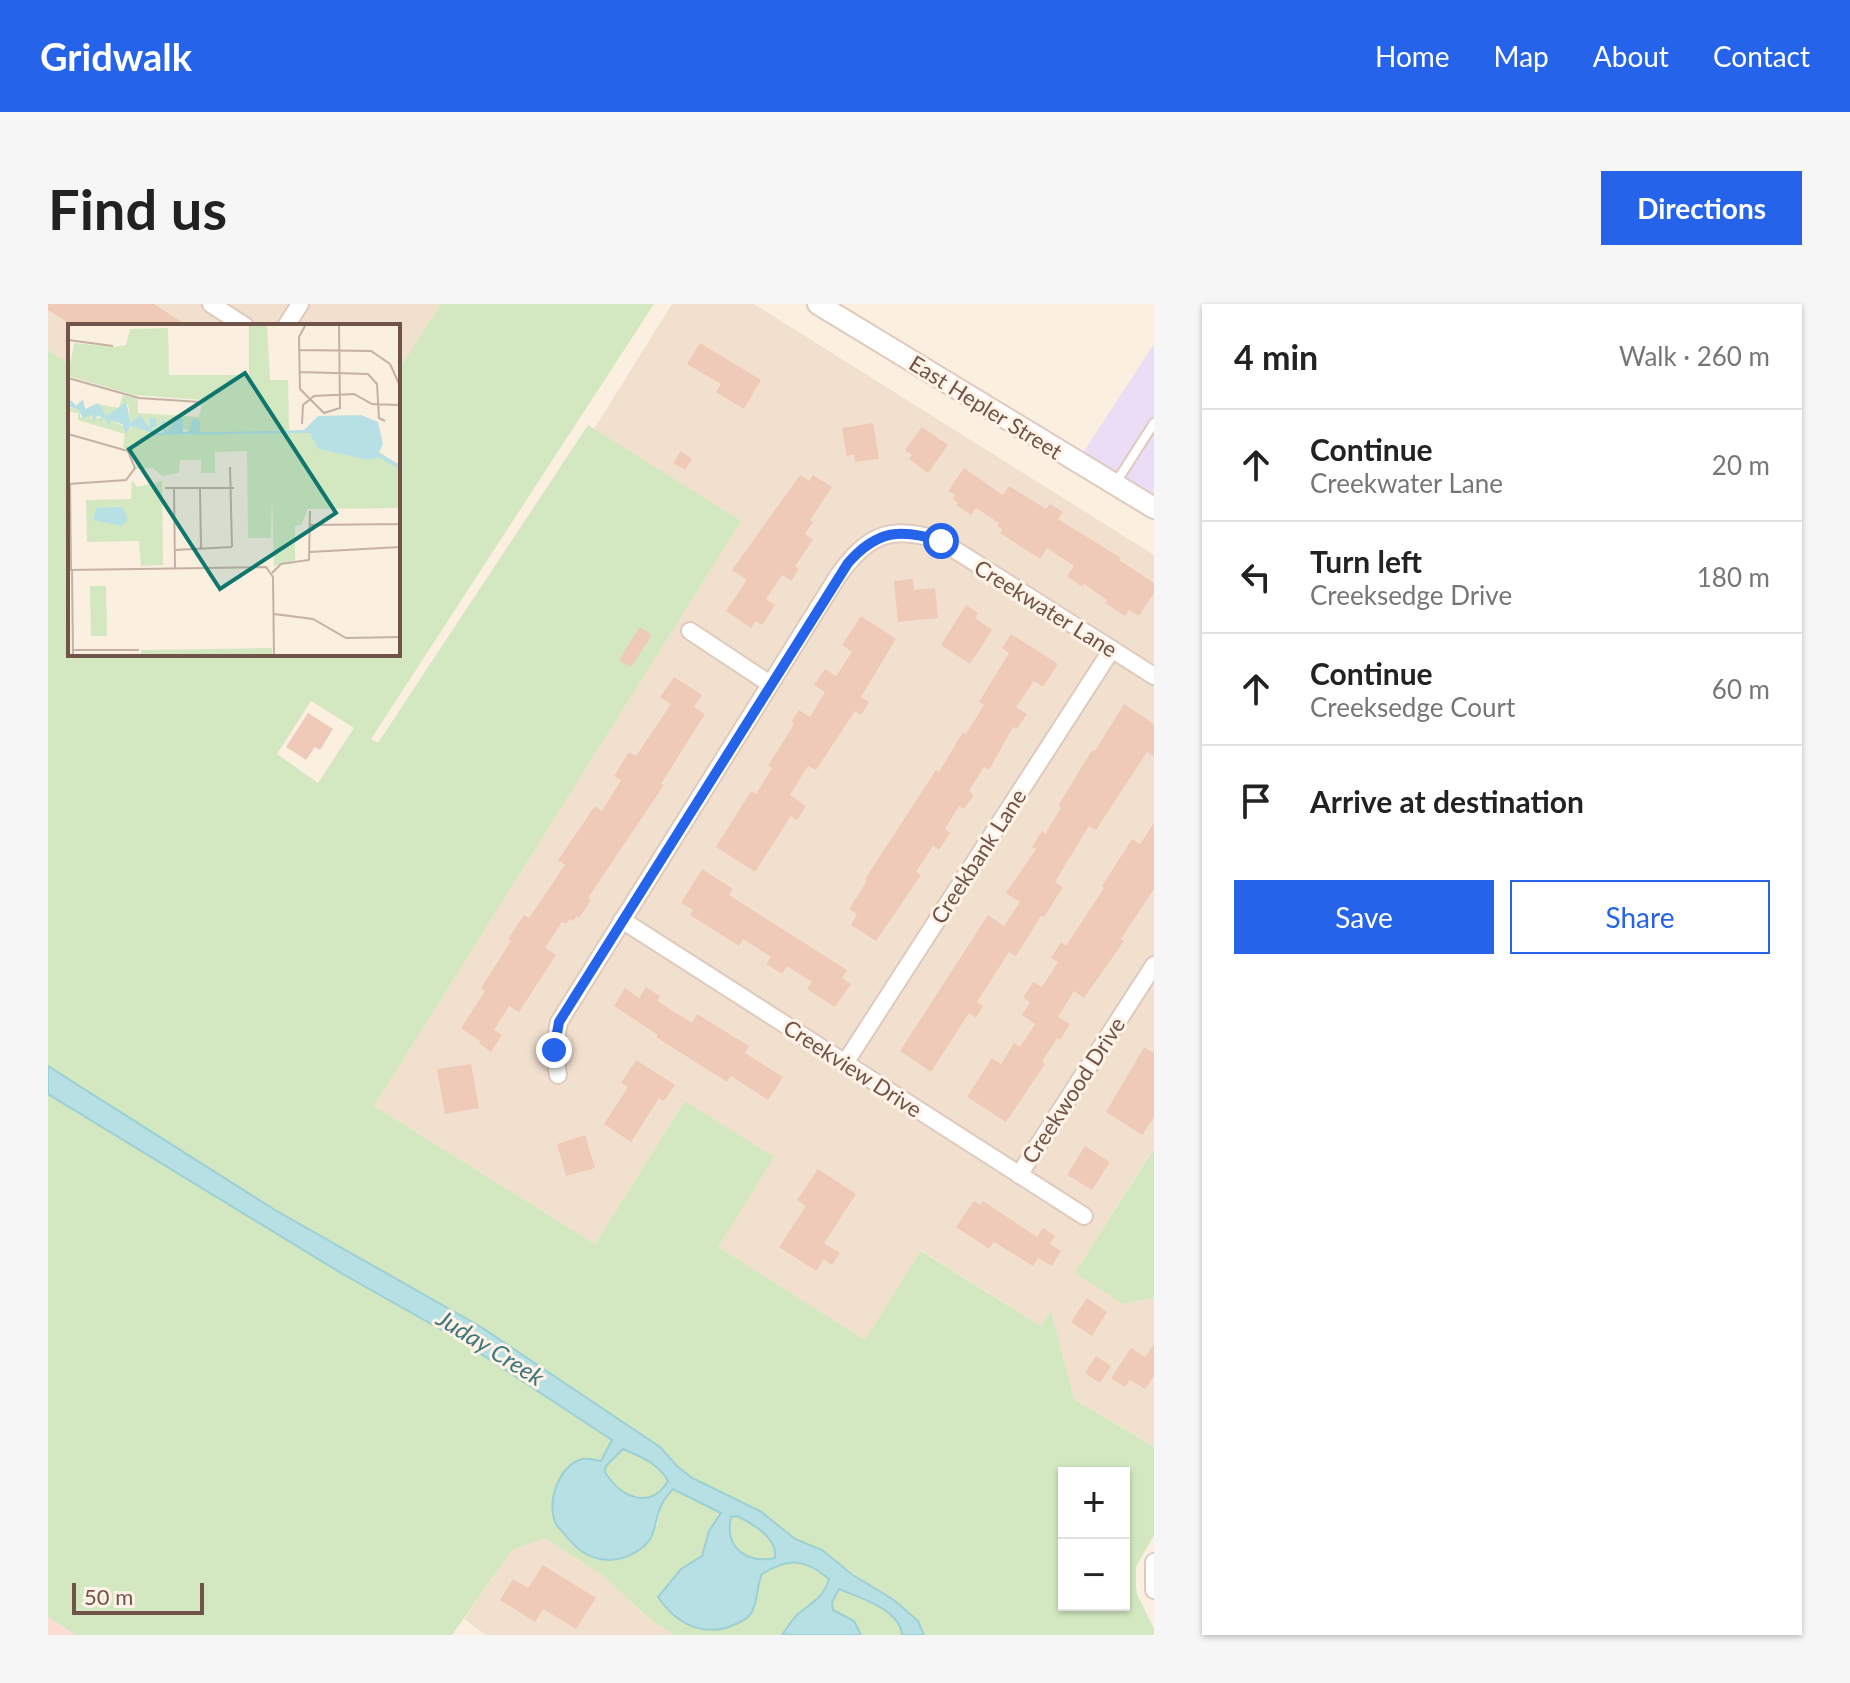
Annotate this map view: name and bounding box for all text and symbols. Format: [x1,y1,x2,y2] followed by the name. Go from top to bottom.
[40,33,192,79] text: Gridwalk
[1375,39,1450,73] text: Home
[1494,39,1549,73] text: Map
[1593,39,1669,73] text: About
[1713,39,1810,73] text: Contact
[1601,171,1802,245] button: Directions
[48,175,227,242] text: Find us
[68,324,400,656] inset map
[1234,336,1318,377] text: 4 min
[1619,340,1770,372] text: Walk · 260 m
[905,349,1067,465] street label: East Hepler Street
[1310,431,1433,467] text: Continue
[1234,443,1278,487] icon: ahead
[1712,449,1770,481] text: 20 m
[1310,467,1503,499] text: Creekwater Lane
[923,523,959,559] route start
[1310,543,1422,579] text: Turn left
[970,553,1122,663] street label: Creekwater Lane
[1234,555,1278,599] icon: left
[1697,561,1770,593] text: 180 m
[1310,579,1512,611] text: Creeksedge Drive
[1310,655,1433,691] text: Continue
[1234,667,1278,711] icon: ahead
[1712,673,1770,705] text: 60 m
[1310,691,1515,723] text: Creeksedge Court
[1234,779,1278,823] icon: arrive
[1310,783,1584,819] text: Arrive at destination
[924,784,1032,928] street label: Creekbank Lane
[1234,880,1494,954] button: Save
[1510,880,1770,954] button: Share
[1016,1012,1130,1168] street label: Creekwood Drive
[779,1013,927,1123] street label: Creekview Drive
[536,1032,572,1068] route end
[431,1302,550,1392] water label: Juday Creek
[1058,1467,1130,1611] map controls
[1058,1467,1130,1539] button: +
[1058,1539,1130,1611] button: −
[72,1579,204,1615] scale bar
[84,1583,133,1610] text: 50 m

